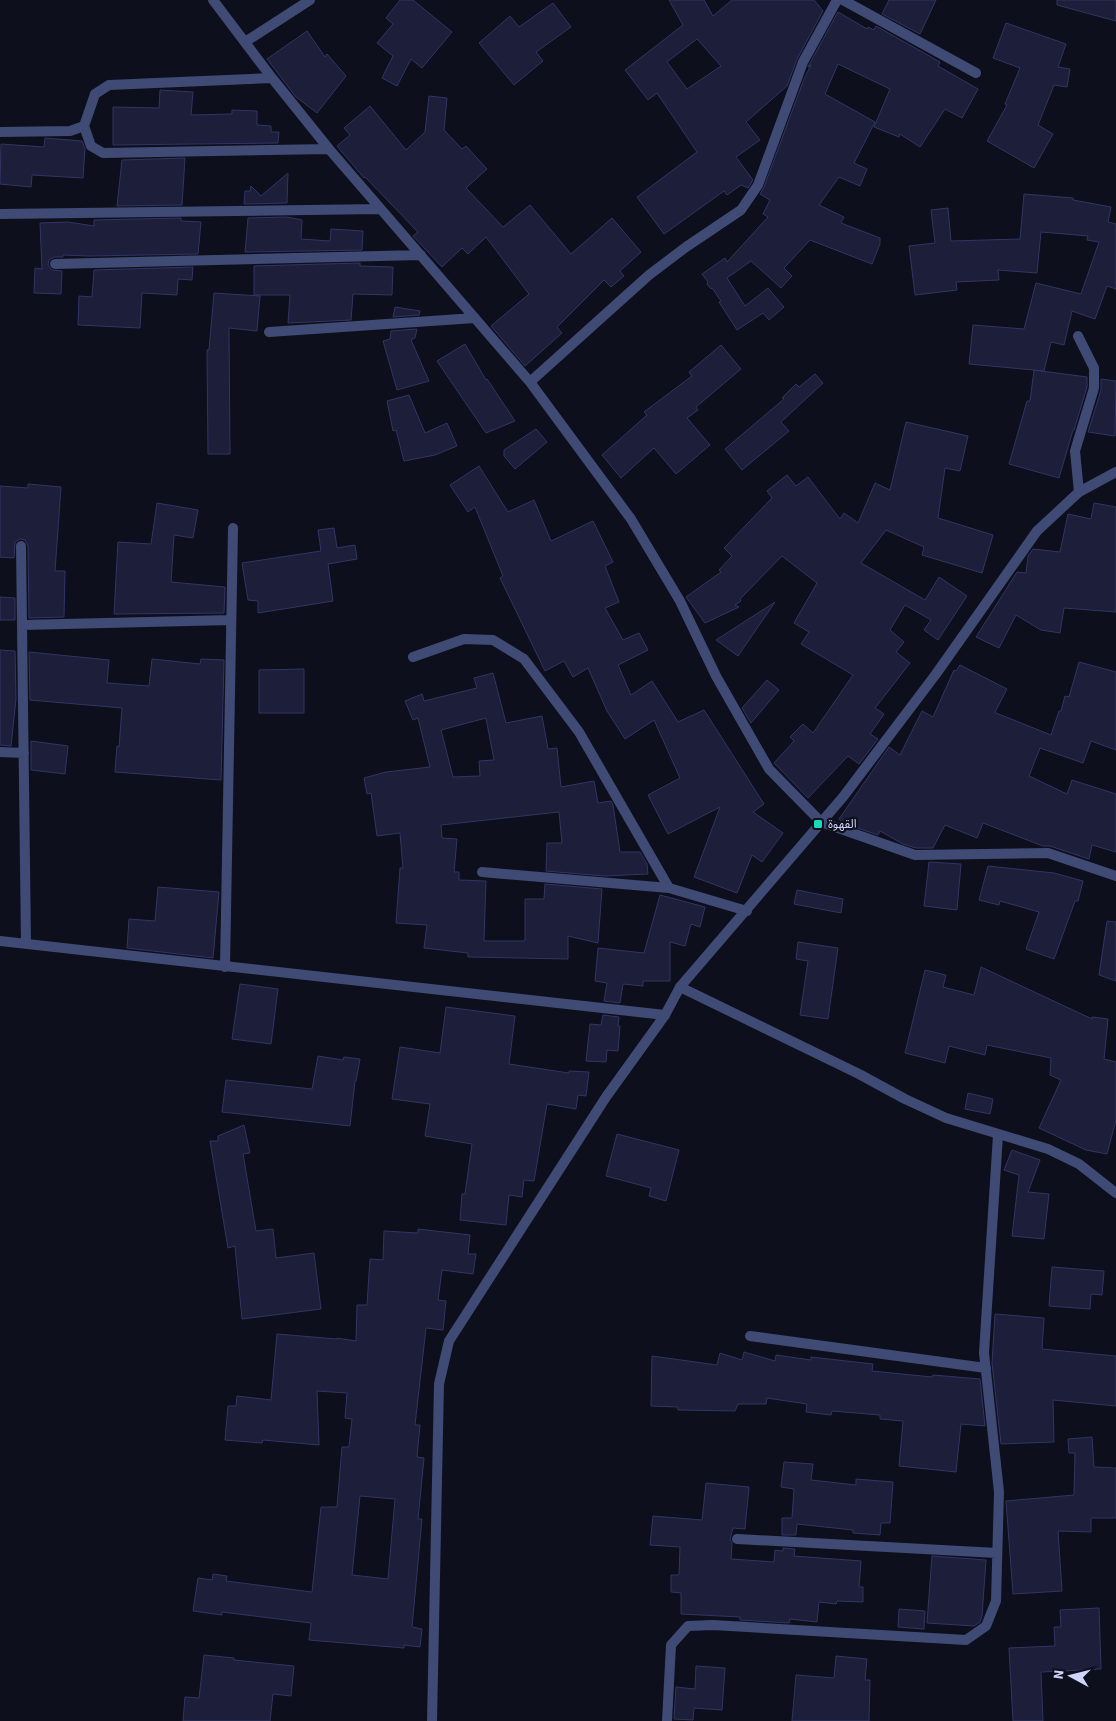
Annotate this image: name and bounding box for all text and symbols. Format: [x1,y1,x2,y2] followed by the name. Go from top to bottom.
[828,816,857,833] place label: القهوة
[812,818,824,830] marker: القهوة
[1046,1651,1096,1701] north arrow
[1049,1669,1070,1680] text: N

